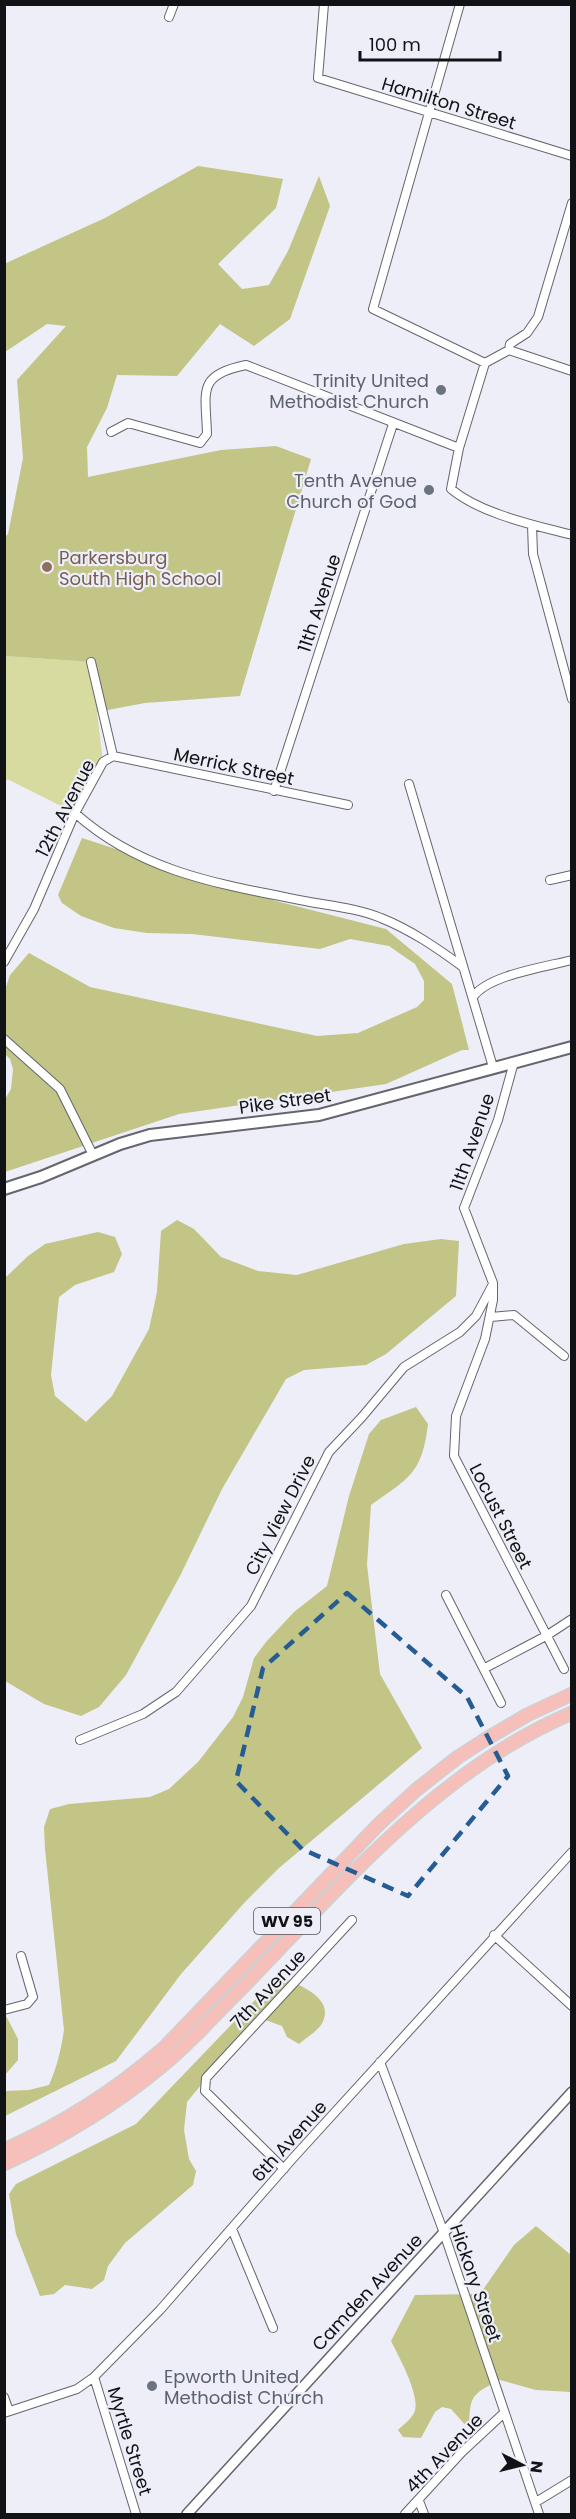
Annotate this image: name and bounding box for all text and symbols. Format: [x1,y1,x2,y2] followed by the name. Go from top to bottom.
[360,24,500,62] scale bar
[369,32,421,57] text: 100 m
[379,71,519,135] street label: Hamilton Street
[269,368,429,414] place label: Trinity United Methodist Church
[434,383,448,397] marker: Trinity United Methodist Church
[286,468,417,514] place label: Tenth Avenue Church of God
[422,483,436,497] marker: Tenth Avenue Church of God
[59,545,221,591] place label: Parkersburg South High School
[291,551,347,655] street label: 11th Avenue
[40,560,54,574] marker: Parkersburg South High School
[172,741,296,791] street label: Merrick Street
[30,755,100,861] street label: 12th Avenue
[237,1082,333,1120] street label: Pike Street
[444,1090,500,1194] street label: 11th Avenue
[239,1450,321,1580] street label: City View Drive
[464,1459,538,1573] street label: Locust Street
[254,1908,320,1934] road number: WV 95
[225,1944,311,2034] street label: 7th Avenue
[246,2095,332,2187] street label: 6th Avenue
[444,2221,508,2345] street label: Hickory Street
[306,2228,428,2356] street label: Camden Avenue
[164,2364,324,2410] place label: Epworth United Methodist Church
[145,2379,159,2393] marker: Epworth United Methodist Church
[102,2384,158,2498] street label: Myrtle Street
[400,2408,488,2498] street label: 4th Avenue
[492,2435,552,2495] north arrow
[524,2459,549,2474] text: N

